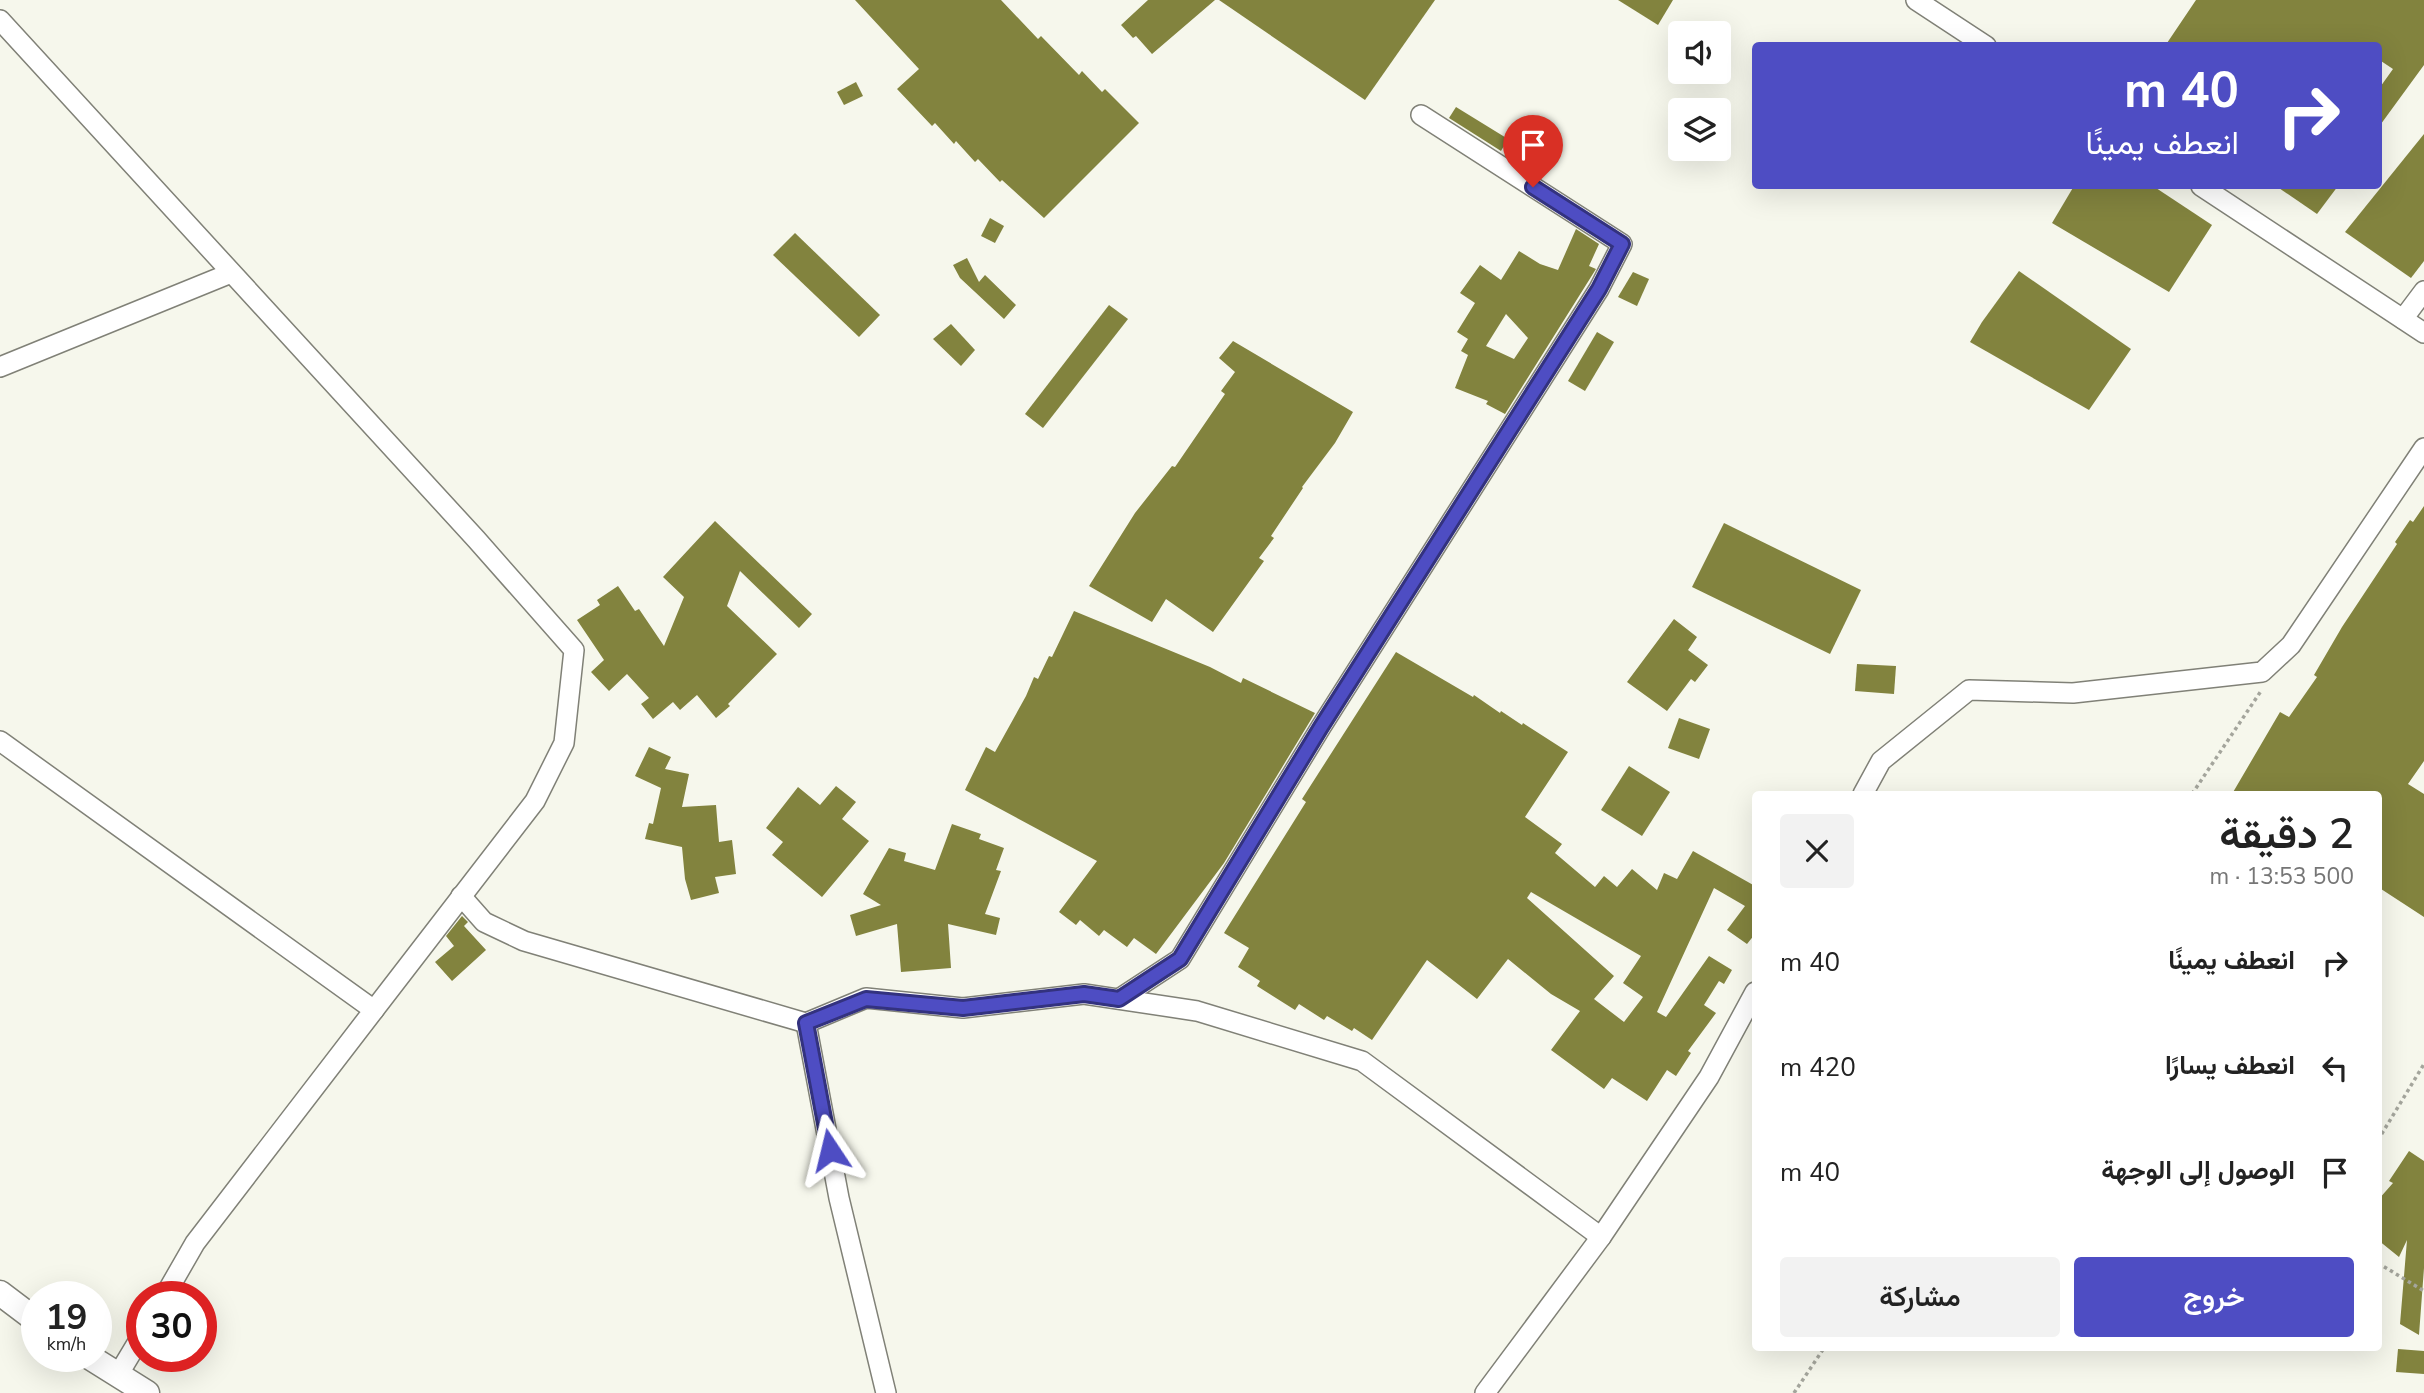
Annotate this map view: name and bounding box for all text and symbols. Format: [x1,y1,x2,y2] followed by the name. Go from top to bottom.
[1668,21,1731,161] map controls
[1668,21,1731,84] button: sound
[2124,57,2239,124] text: 40 m
[2263,70,2354,161] icon: right
[1668,98,1731,161] button: layers
[1503,115,1563,187] pin
[2086,122,2239,165] text: انعطف يمينًا
[1514,126,1552,164] icon: arrive
[2219,806,2354,863] text: 2 دقيقة
[1780,814,1854,888] button: close
[2209,861,2354,892] text: 500 m · 13:53
[2168,943,2295,978] text: انعطف يمينًا
[2316,944,2354,982] icon: right
[1780,945,1840,980] text: 40 m
[2165,1048,2295,1083] text: انعطف يسارًا
[2316,1049,2354,1087] icon: left
[1780,1050,1856,1085] text: 420 m
[793,1113,867,1187] position arrow
[2101,1153,2295,1188] text: الوصول إلى الوجهة
[2316,1154,2354,1192] icon: arrive
[1780,1155,1840,1190] text: 40 m
[1780,1257,2060,1337] button: مشاركة
[2074,1257,2354,1337] button: خروج
[126,1281,217,1372] speed limit sign: 30
[45,1294,88,1341] text: 19
[47,1332,86,1356] text: km/h

